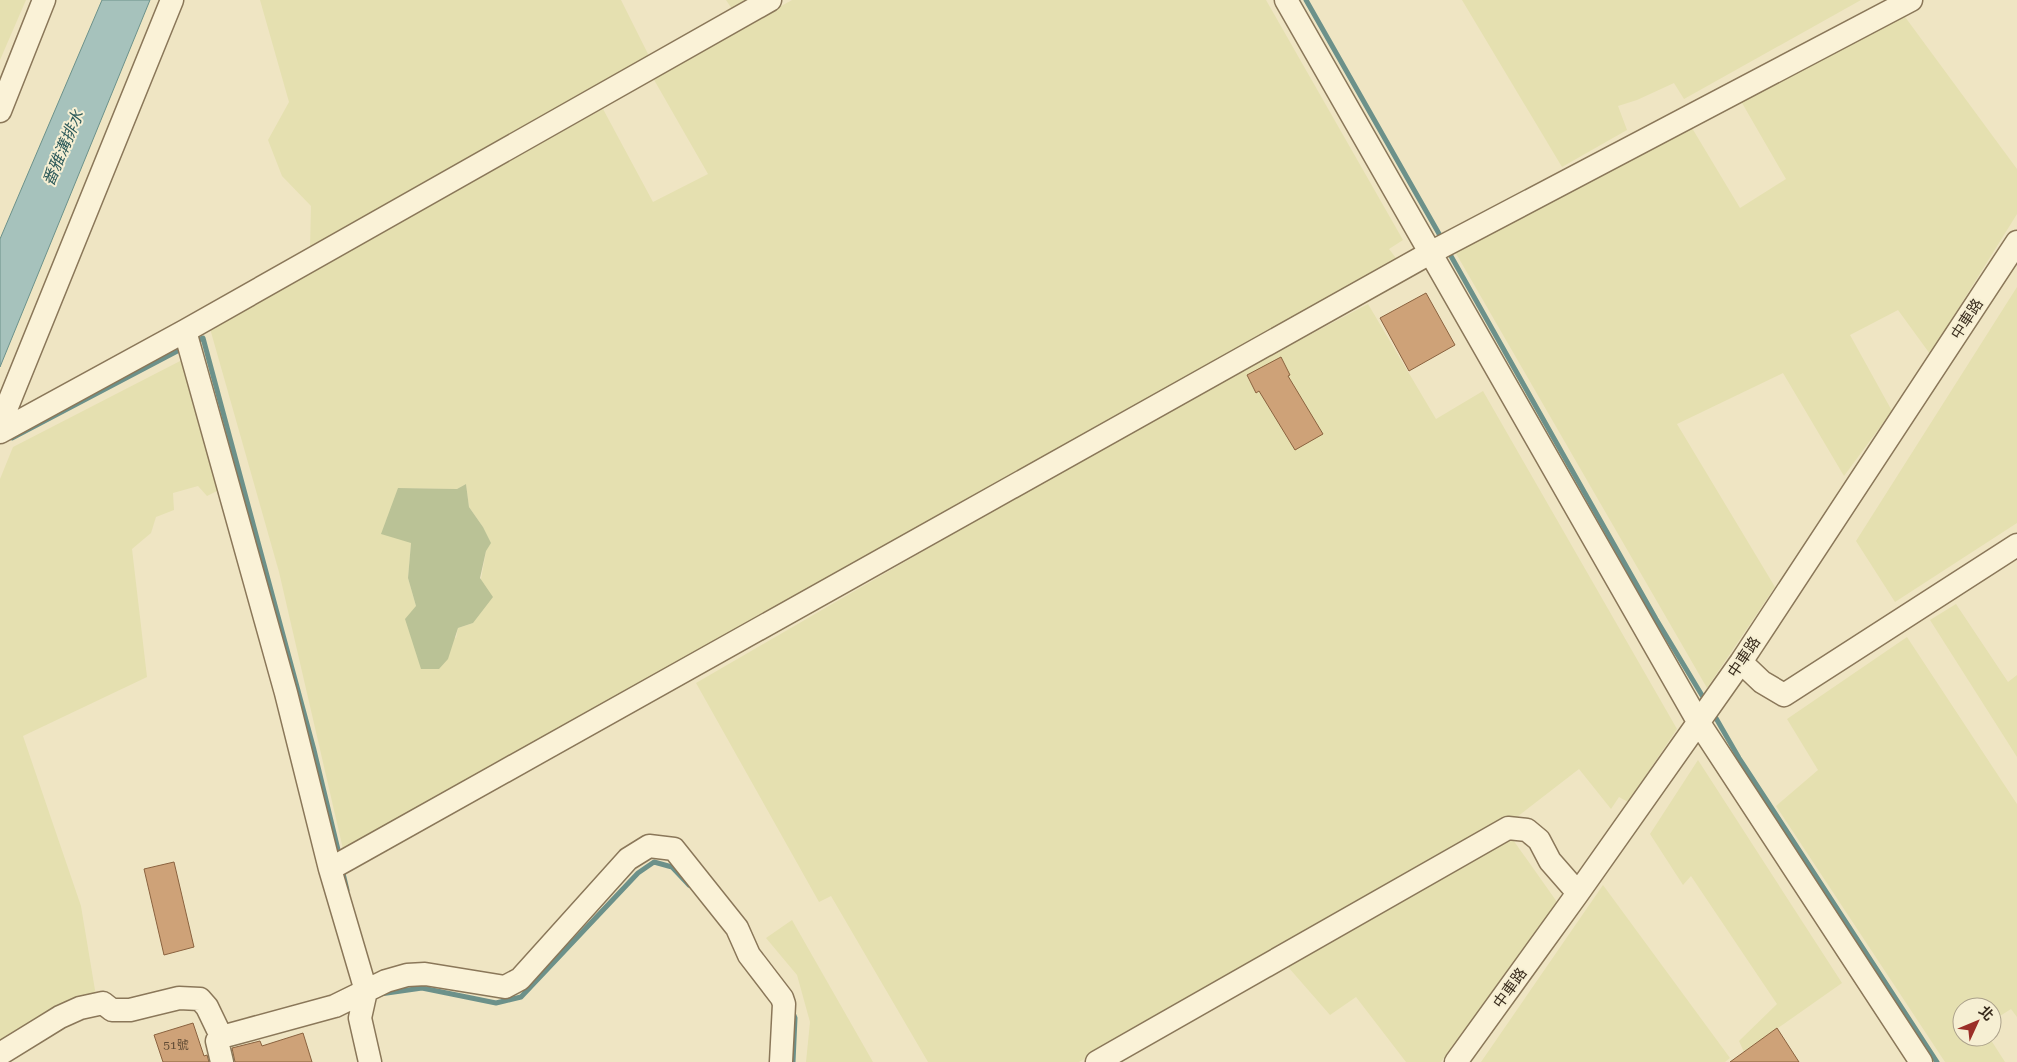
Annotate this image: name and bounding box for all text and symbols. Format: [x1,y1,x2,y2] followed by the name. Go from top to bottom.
[39,107,88,189] water label: 番雅溝排水
[1947,295,1987,343] street label: 中車路
[1724,633,1764,681] street label: 中車路
[1489,965,1531,1011] street label: 中車路
[1952,997,2002,1047] north arrow
[1976,1002,1997,1024] text: 北
[163,1038,189,1052] house number: 51號

